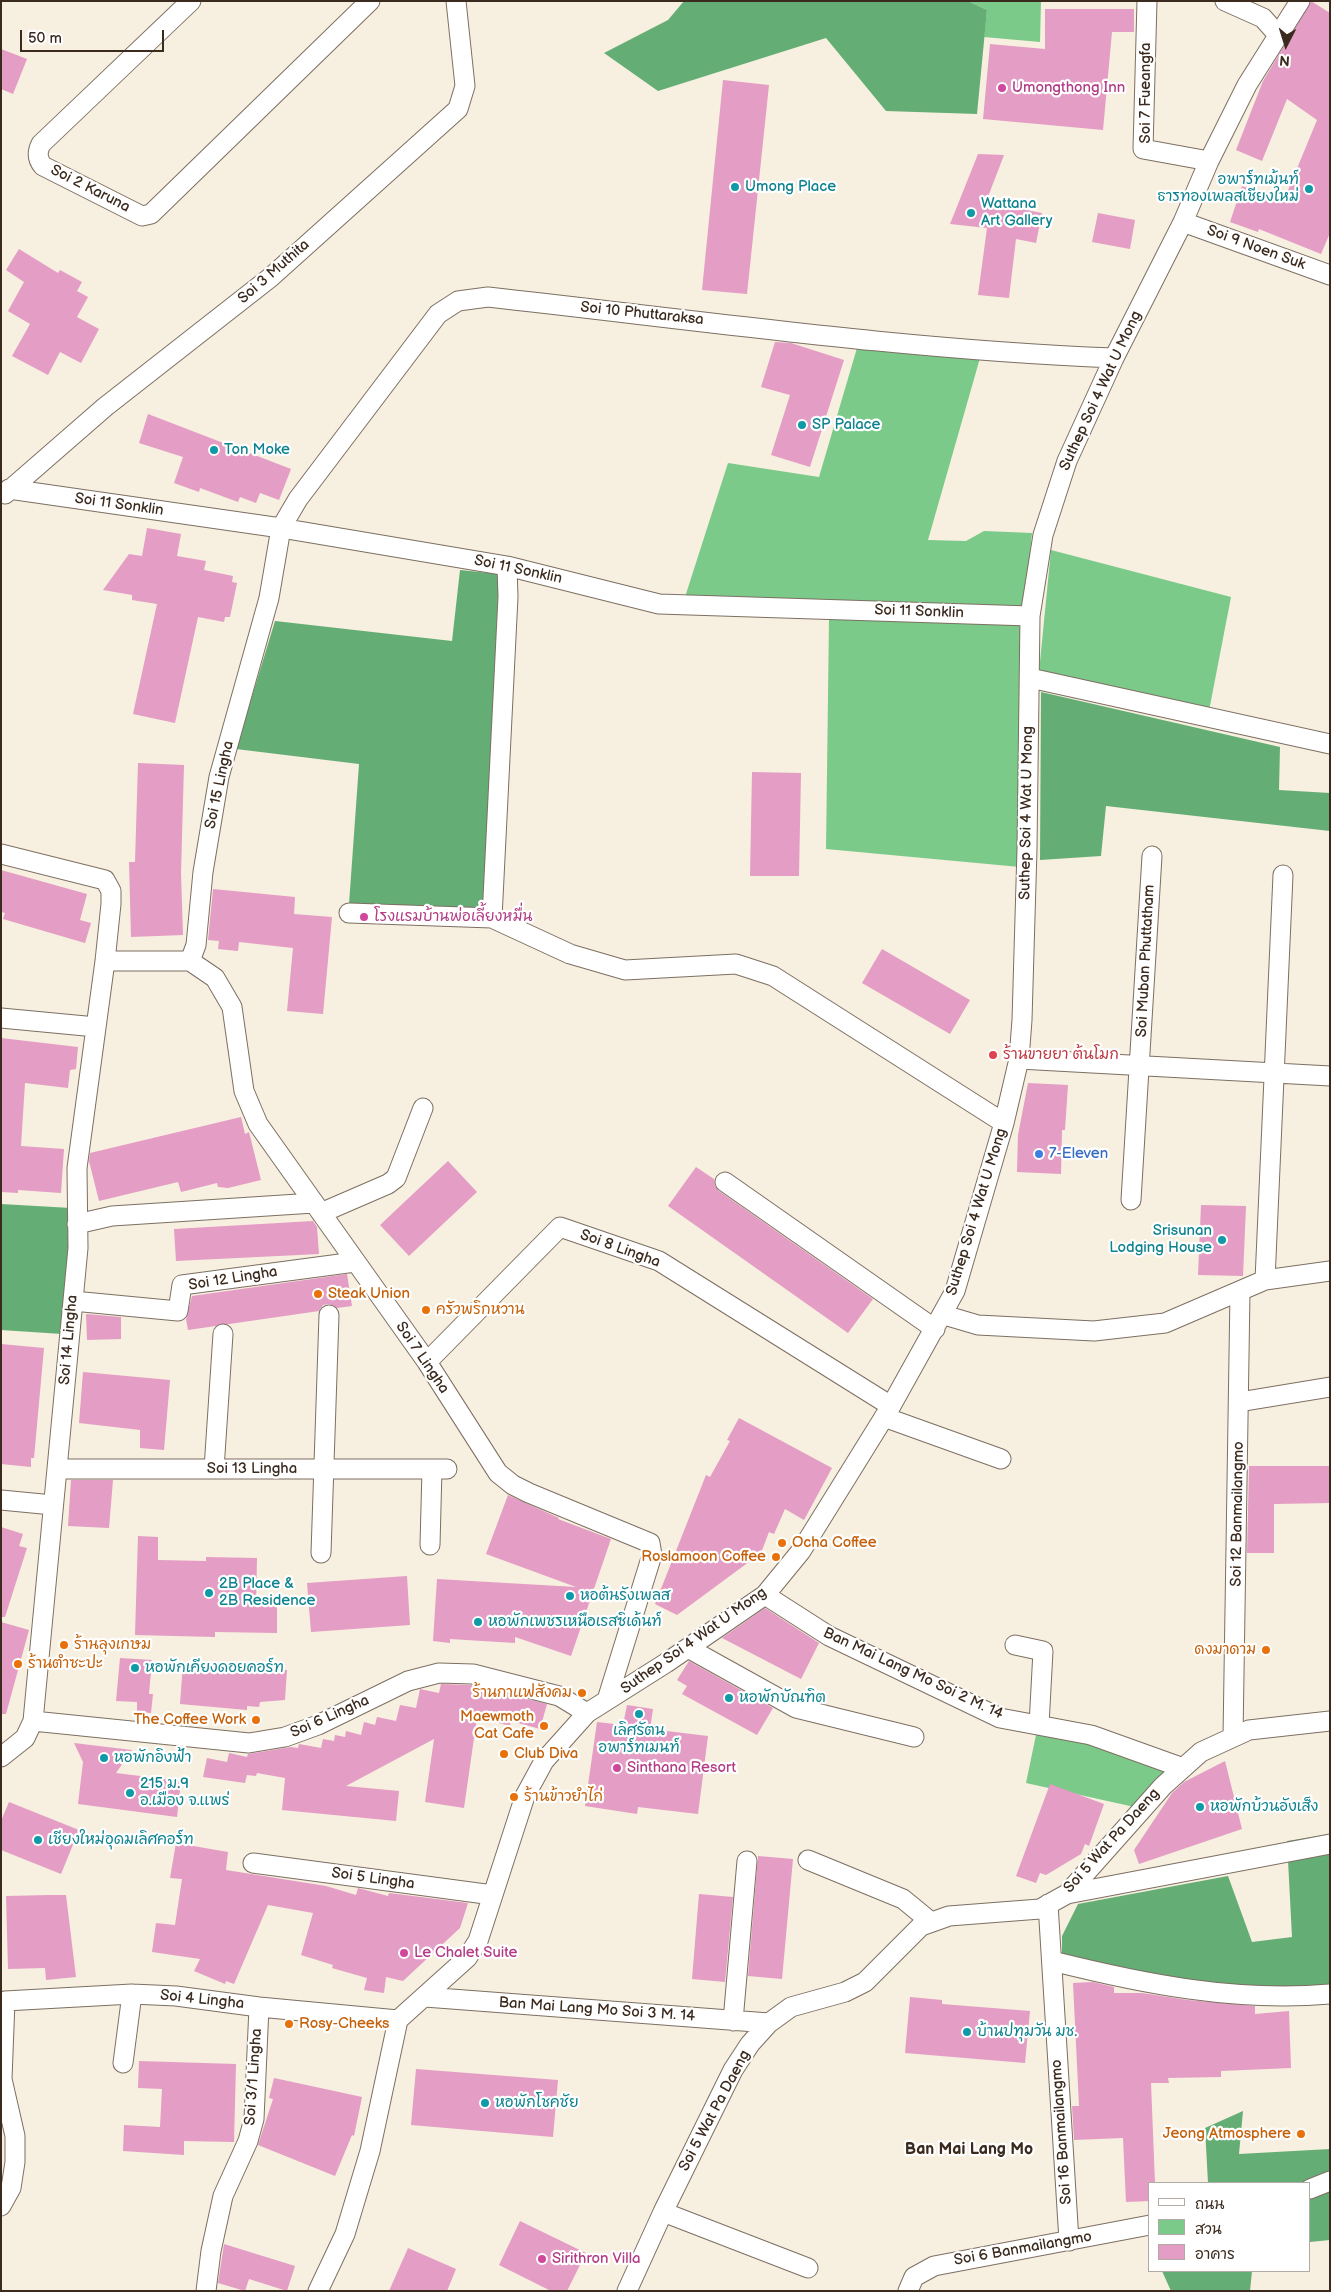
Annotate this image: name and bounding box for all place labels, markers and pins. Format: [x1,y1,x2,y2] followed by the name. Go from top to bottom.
[1012,79,1125,97] place label: Umongthong Inn
[996,82,1008,94] marker: Umongthong Inn
[1157,171,1299,206] place label: อพาร์ทเม้นท์ ธารทองเพลสเชียงใหม่
[745,178,836,196] place label: Umong Place
[729,181,741,193] marker: Umong Place
[1303,183,1315,195] marker: อพาร์ทเม้นท์ ธารทองเพลสเชียงใหม่
[981,195,1053,230] place label: Wattana Art Gallery
[965,207,977,219] marker: Wattana Art Gallery
[812,416,880,434] place label: SP Palace
[796,419,808,431] marker: SP Palace
[224,441,290,459] place label: Ton Moke
[208,444,220,456] marker: Ton Moke
[374,908,533,926] place label: โรงแรมบ้านพ่อเลี้ยงหมื่น
[358,911,370,923] marker: โรงแรมบ้านพ่อเลี้ยงหมื่น
[1003,1046,1119,1064] place label: ร้านขายยา ต้นโมก
[987,1049,999,1061] marker: ร้านขายยา ต้นโมก
[1049,1145,1108,1163] place label: 7-Eleven
[1033,1148,1045,1160] marker: 7-Eleven
[1109,1222,1212,1257] place label: Srisunan Lodging House
[1216,1234,1228,1246] marker: Srisunan Lodging House
[328,1285,410,1303] place label: Steak Union
[312,1288,324,1300] marker: Steak Union
[436,1301,525,1319] place label: ครัวพริกหวาน
[420,1304,432,1316] marker: ครัวพริกหวาน
[792,1534,877,1552] place label: Ocha Coffee
[776,1537,788,1549] marker: Ocha Coffee
[641,1548,766,1566] place label: Roslamoon Coffee
[770,1551,782,1563] marker: Roslamoon Coffee
[219,1575,315,1610] place label: 2B Place & 2B Residence
[203,1587,215,1599] marker: 2B Place & 2B Residence
[580,1587,670,1605] place label: หอต้นรังเพลส
[564,1590,576,1602] marker: หอต้นรังเพลส
[488,1613,662,1631] place label: หอพักเพชรเหนือเรสซิเด้นท์
[472,1616,484,1628] marker: หอพักเพชรเหนือเรสซิเด้นท์
[74,1636,151,1654] place label: ร้านลุงเกษม
[58,1639,70,1651] marker: ร้านลุงเกษม
[1194,1641,1256,1659] place label: ดงมาดาม
[1260,1644,1272,1656] marker: ดงมาดาม
[28,1655,103,1673] place label: ร้านตำซะปะ
[12,1658,24,1670] marker: ร้านตำซะปะ
[145,1659,284,1677] place label: หอพักเคียงดอยคอร์ท
[129,1662,141,1674] marker: หอพักเคียงดอยคอร์ท
[472,1684,572,1702] place label: ร้านกาแฟสังคม
[576,1687,588,1699] marker: ร้านกาแฟสังคม
[739,1689,826,1707] place label: หอพักบัณฑิต
[723,1692,735,1704] marker: หอพักบัณฑิต
[460,1708,534,1743] place label: Maewmoth Cat Cafe
[633,1708,645,1720] marker: เลิศรัตน อพาร์ทเมนท์
[134,1711,246,1729] place label: The Coffee Work
[250,1714,262,1726] marker: The Coffee Work
[538,1720,550,1732] marker: Maewmoth Cat Cafe
[598,1722,680,1757] place label: เลิศรัตน อพาร์ทเมนท์
[514,1745,578,1763] place label: Club Diva
[498,1748,510,1760] marker: Club Diva
[114,1749,191,1767] place label: หอพักอิงฟ้า
[98,1752,110,1764] marker: หอพักอิงฟ้า
[627,1759,736,1777] place label: Sinthana Resort
[611,1762,623,1774] marker: Sinthana Resort
[140,1775,230,1810] place label: 215 ม.9 อ.เมือง จ.แพร่
[124,1787,136,1799] marker: 215 ม.9 อ.เมือง จ.แพร่
[524,1788,603,1806] place label: ร้านข้าวยำไก่
[508,1791,520,1803] marker: ร้านข้าวยำไก่
[1210,1798,1318,1816] place label: หอพักบ้วนอังเส็ง
[1194,1801,1206,1813] marker: หอพักบ้วนอังเส็ง
[48,1831,194,1849] place label: เชียงใหม่อุดมเลิศคอร์ท
[32,1834,44,1846] marker: เชียงใหม่อุดมเลิศคอร์ท
[414,1944,517,1962] place label: Le Chalet Suite
[398,1947,410,1959] marker: Le Chalet Suite
[299,2015,390,2033] place label: Rosy-Cheeks
[283,2018,295,2030] marker: Rosy-Cheeks
[977,2023,1077,2041] place label: บ้านปทุมวัน มช.
[961,2026,973,2038] marker: บ้านปทุมวัน มช.
[495,2094,579,2112] place label: หอพักโชคชัย
[479,2097,491,2109] marker: หอพักโชคชัย
[1163,2125,1291,2143] place label: Jeong Atmosphere
[1295,2128,1307,2140] marker: Jeong Atmosphere
[552,2250,640,2268] place label: Sirithron Villa
[536,2253,548,2265] marker: Sirithron Villa

